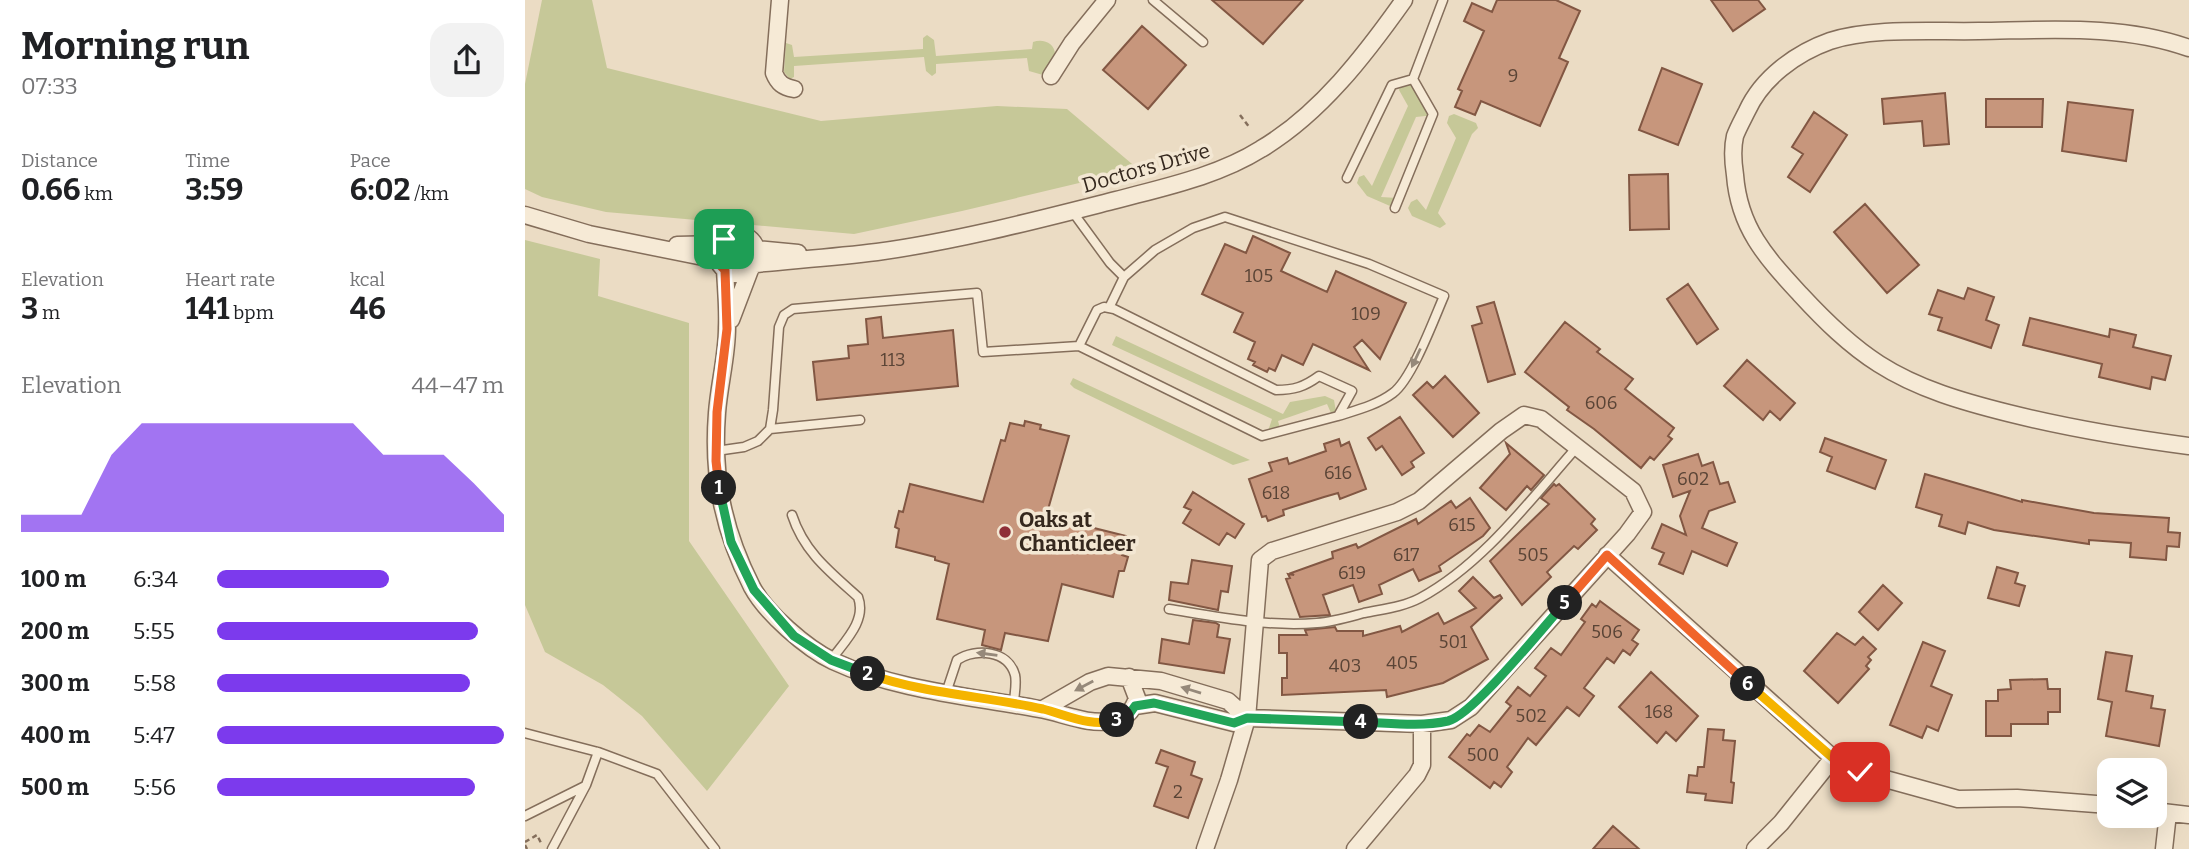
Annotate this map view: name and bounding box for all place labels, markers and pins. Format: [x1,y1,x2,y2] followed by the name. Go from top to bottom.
[694,209,754,269] pin
[701,470,737,505] pin: 1
[1019,507,1136,557] place label: Oaks at Chanticleer
[997,524,1013,540] marker: Oaks at Chanticleer
[1548,586,1583,620] pin: 5
[851,656,885,692] pin: 2
[1731,666,1765,702] pin: 6
[1099,702,1135,738] pin: 3
[1343,704,1379,740] pin: 4
[1830,742,1890,802] pin

